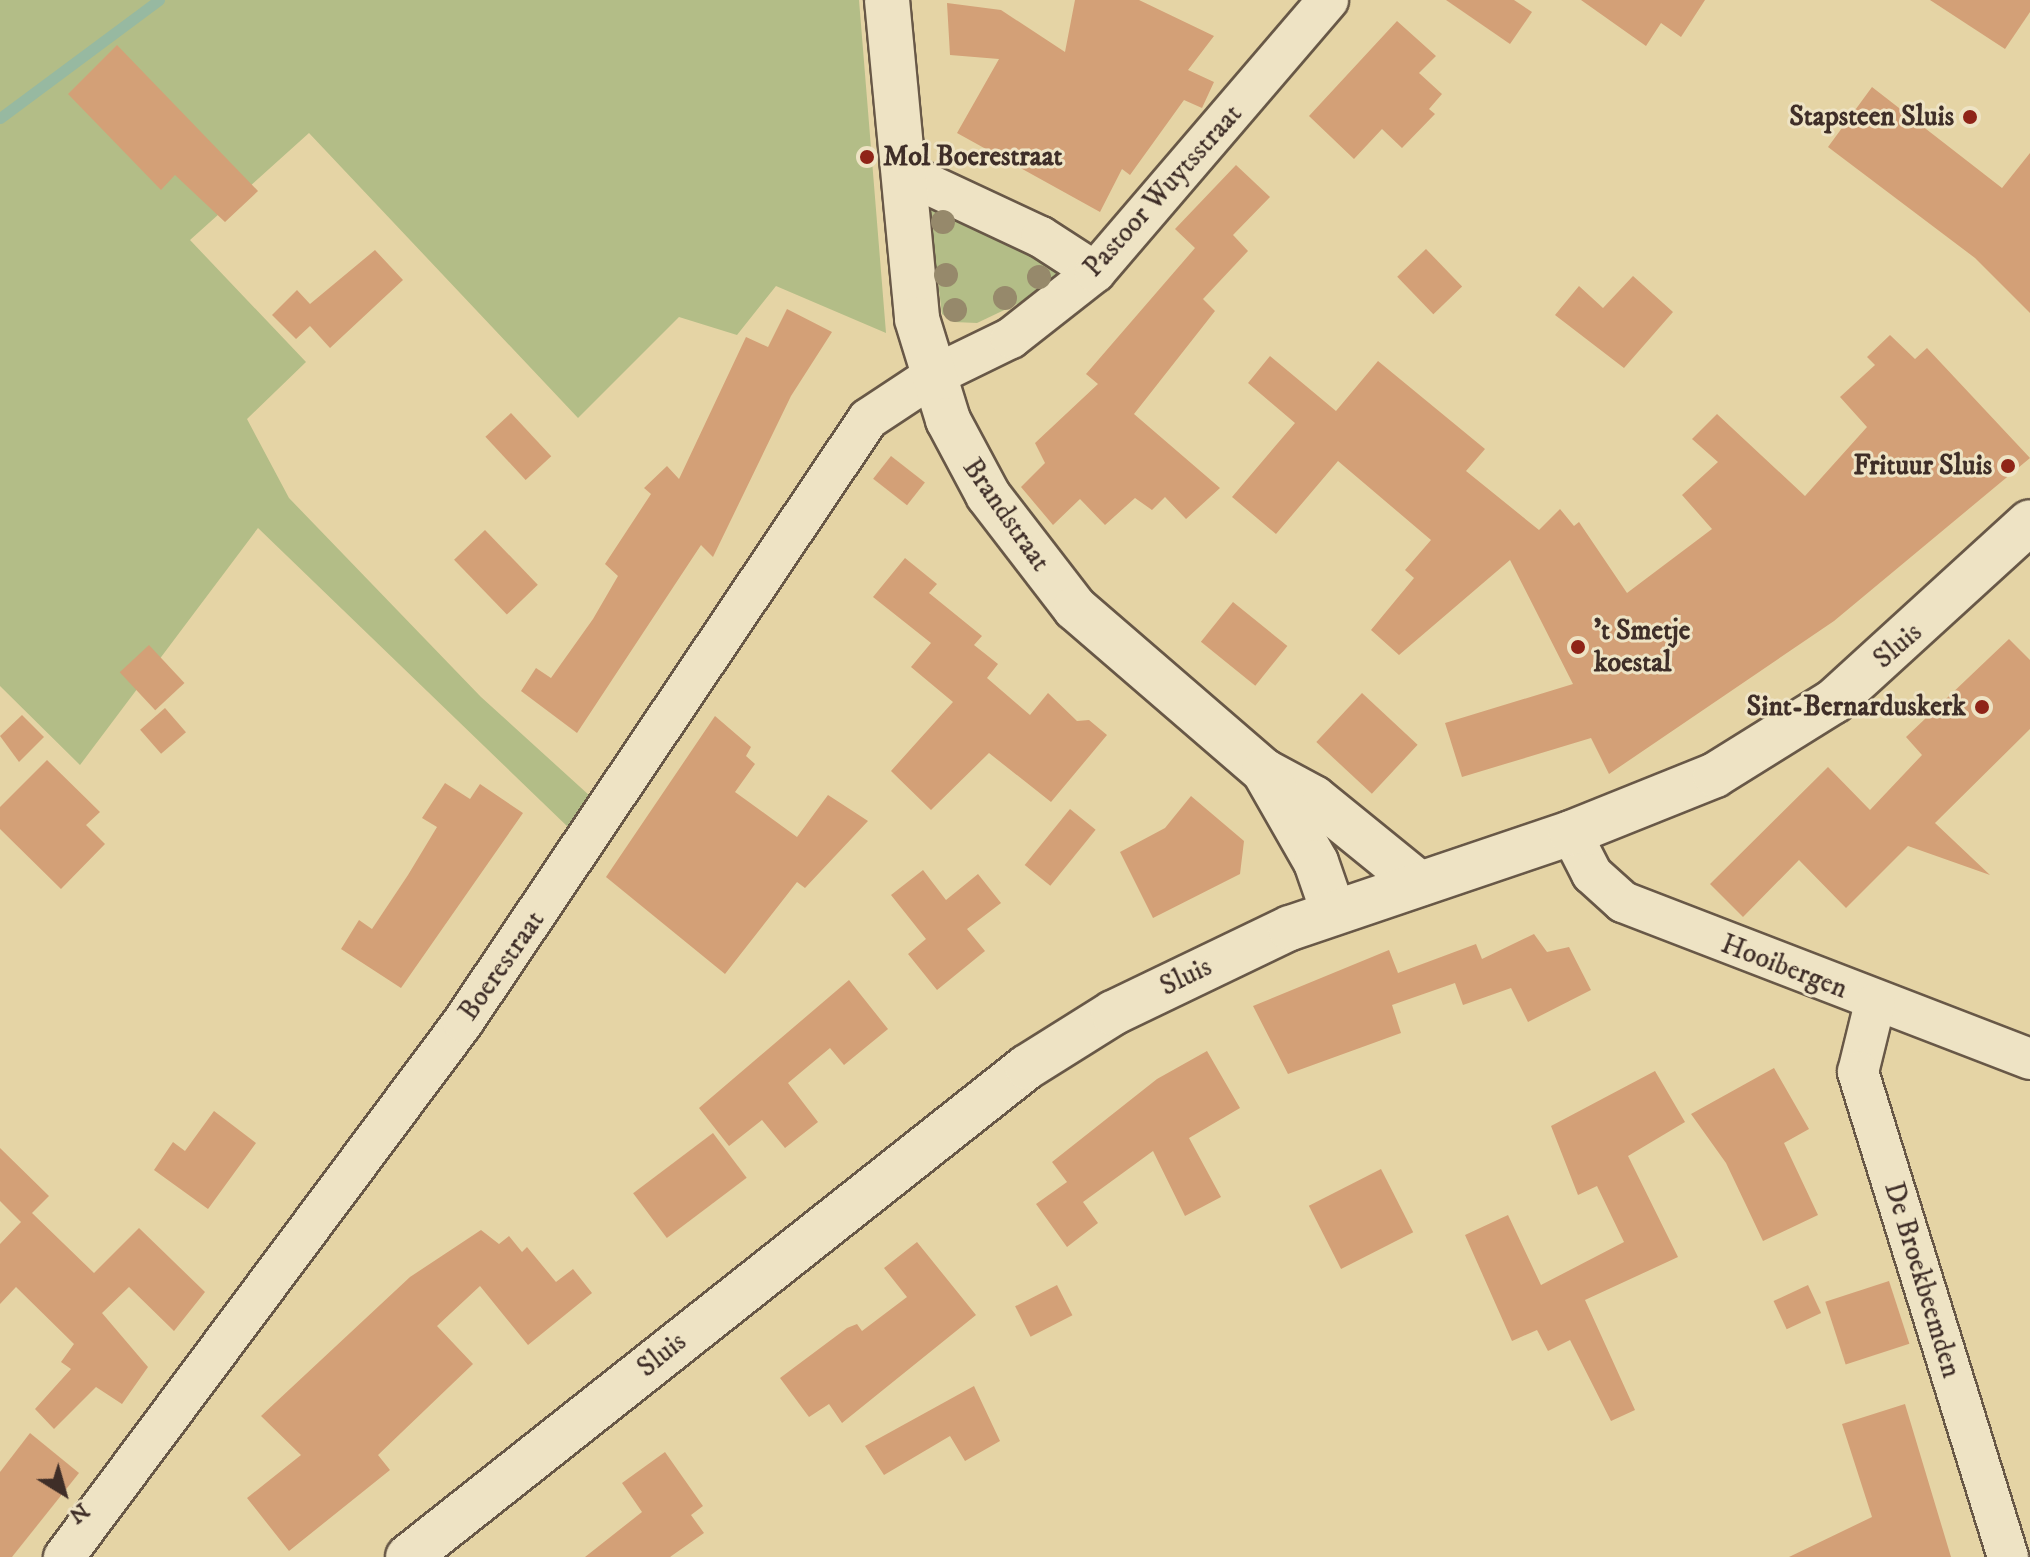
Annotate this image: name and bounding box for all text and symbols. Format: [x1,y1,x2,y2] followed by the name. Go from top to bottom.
[1077,98,1249,284] street label: Pastoor Wuytsstraat
[1789,100,1954,134] place label: Stapsteen Sluis
[1961,108,1979,126] marker: Stapsteen Sluis
[883,140,1063,174] place label: Mol Boerestraat
[858,148,876,166] marker: Mol Boerestraat
[1853,449,1992,483] place label: Frituur Sluis
[955,452,1057,578] street label: Brandstraat
[1999,457,2017,475] marker: Frituur Sluis
[1594,614,1690,680] place label: 't Smetje koestal
[1867,616,1929,676] street label: Sluis
[1569,638,1587,656] marker: 't Smetje koestal
[1746,690,1966,724] place label: Sint-Bernarduskerk
[1973,698,1991,716] marker: Sint-Bernarduskerk
[452,905,552,1027] street label: Boerestraat
[1716,928,1852,1006] street label: Hooibergen
[1155,950,1217,1004] street label: Sluis
[1876,1178,1968,1382] street label: De Broekbeemden
[631,1325,693,1385] street label: Sluis
[24,1453,104,1533] north arrow
[63,1496,94,1529] text: N

